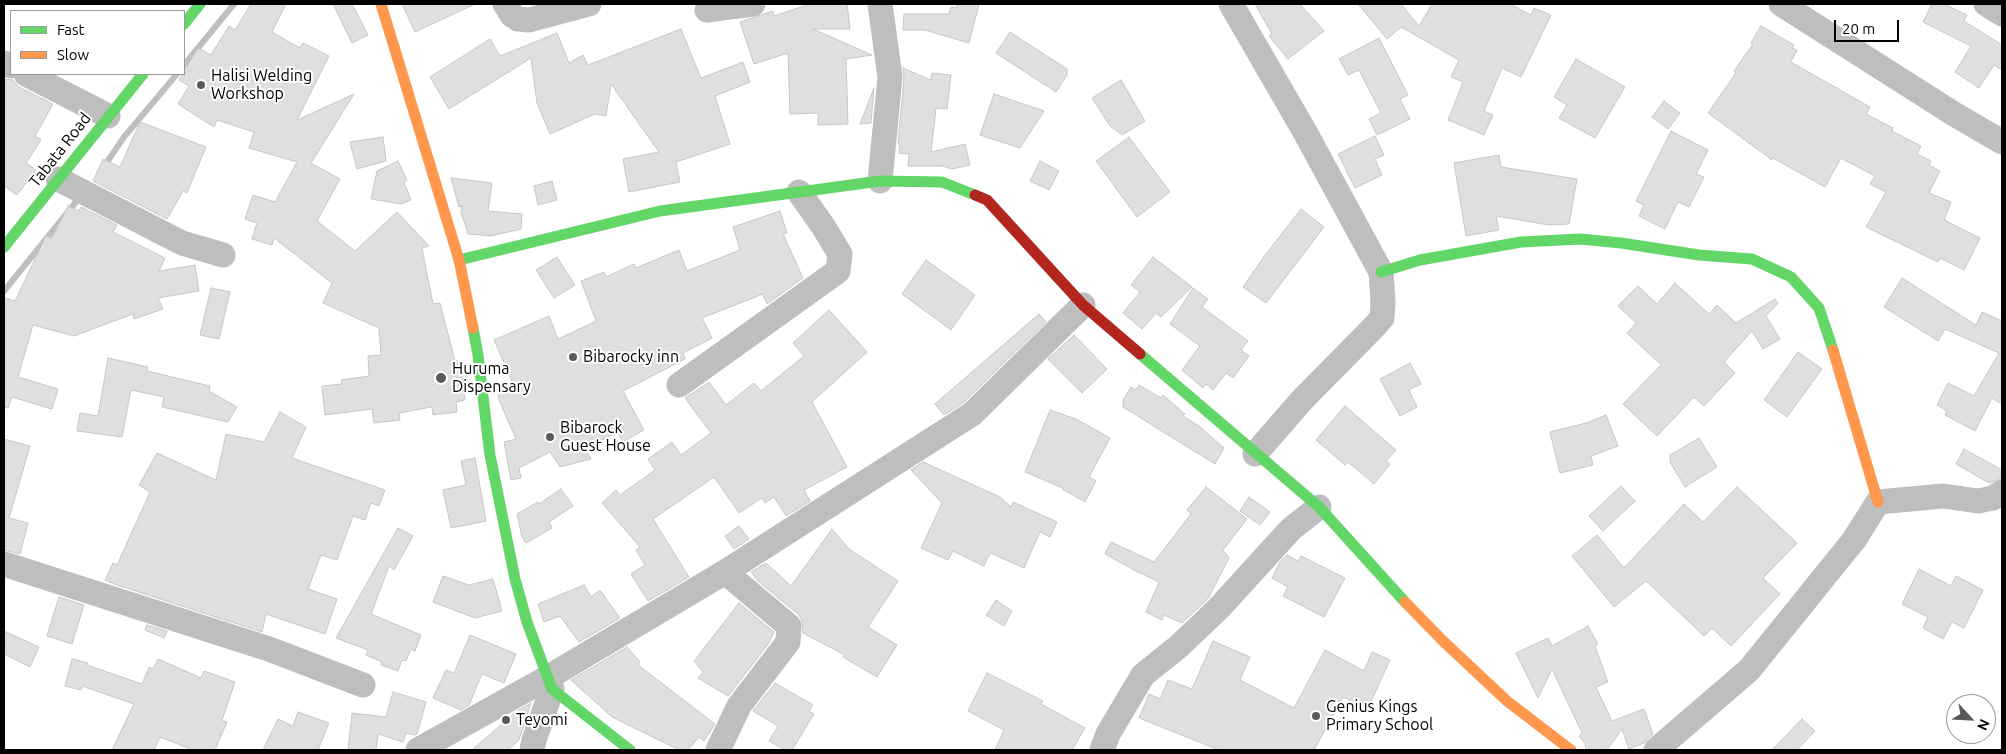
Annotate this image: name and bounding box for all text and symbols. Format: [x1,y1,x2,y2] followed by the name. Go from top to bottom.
[10,10,185,75] legend
[1836,10,1901,42] scale bar
[1842,20,1875,37] text: 20 m
[57,21,84,38] text: Fast
[57,46,89,63] text: Slow
[211,66,312,104] place label: Halisi Welding Workshop
[195,79,207,91] marker: Halisi Welding Workshop
[25,109,95,191] street label: Tabata Road
[583,347,679,367] place label: Bibarocky inn
[567,351,579,363] marker: Bibarocky inn
[452,359,531,397] place label: Huruma Dispensary
[434,371,448,385] marker: Huruma Dispensary
[560,418,651,456] place label: Bibarock Guest House
[544,431,556,443] marker: Bibarock Guest House
[1946,694,1996,744] north arrow
[1326,697,1433,735] place label: Genius Kings Primary School
[516,710,568,730] place label: Teyomi
[1310,710,1322,722] marker: Genius Kings Primary School
[500,714,512,726] marker: Teyomi
[1974,717,1993,733] text: N

